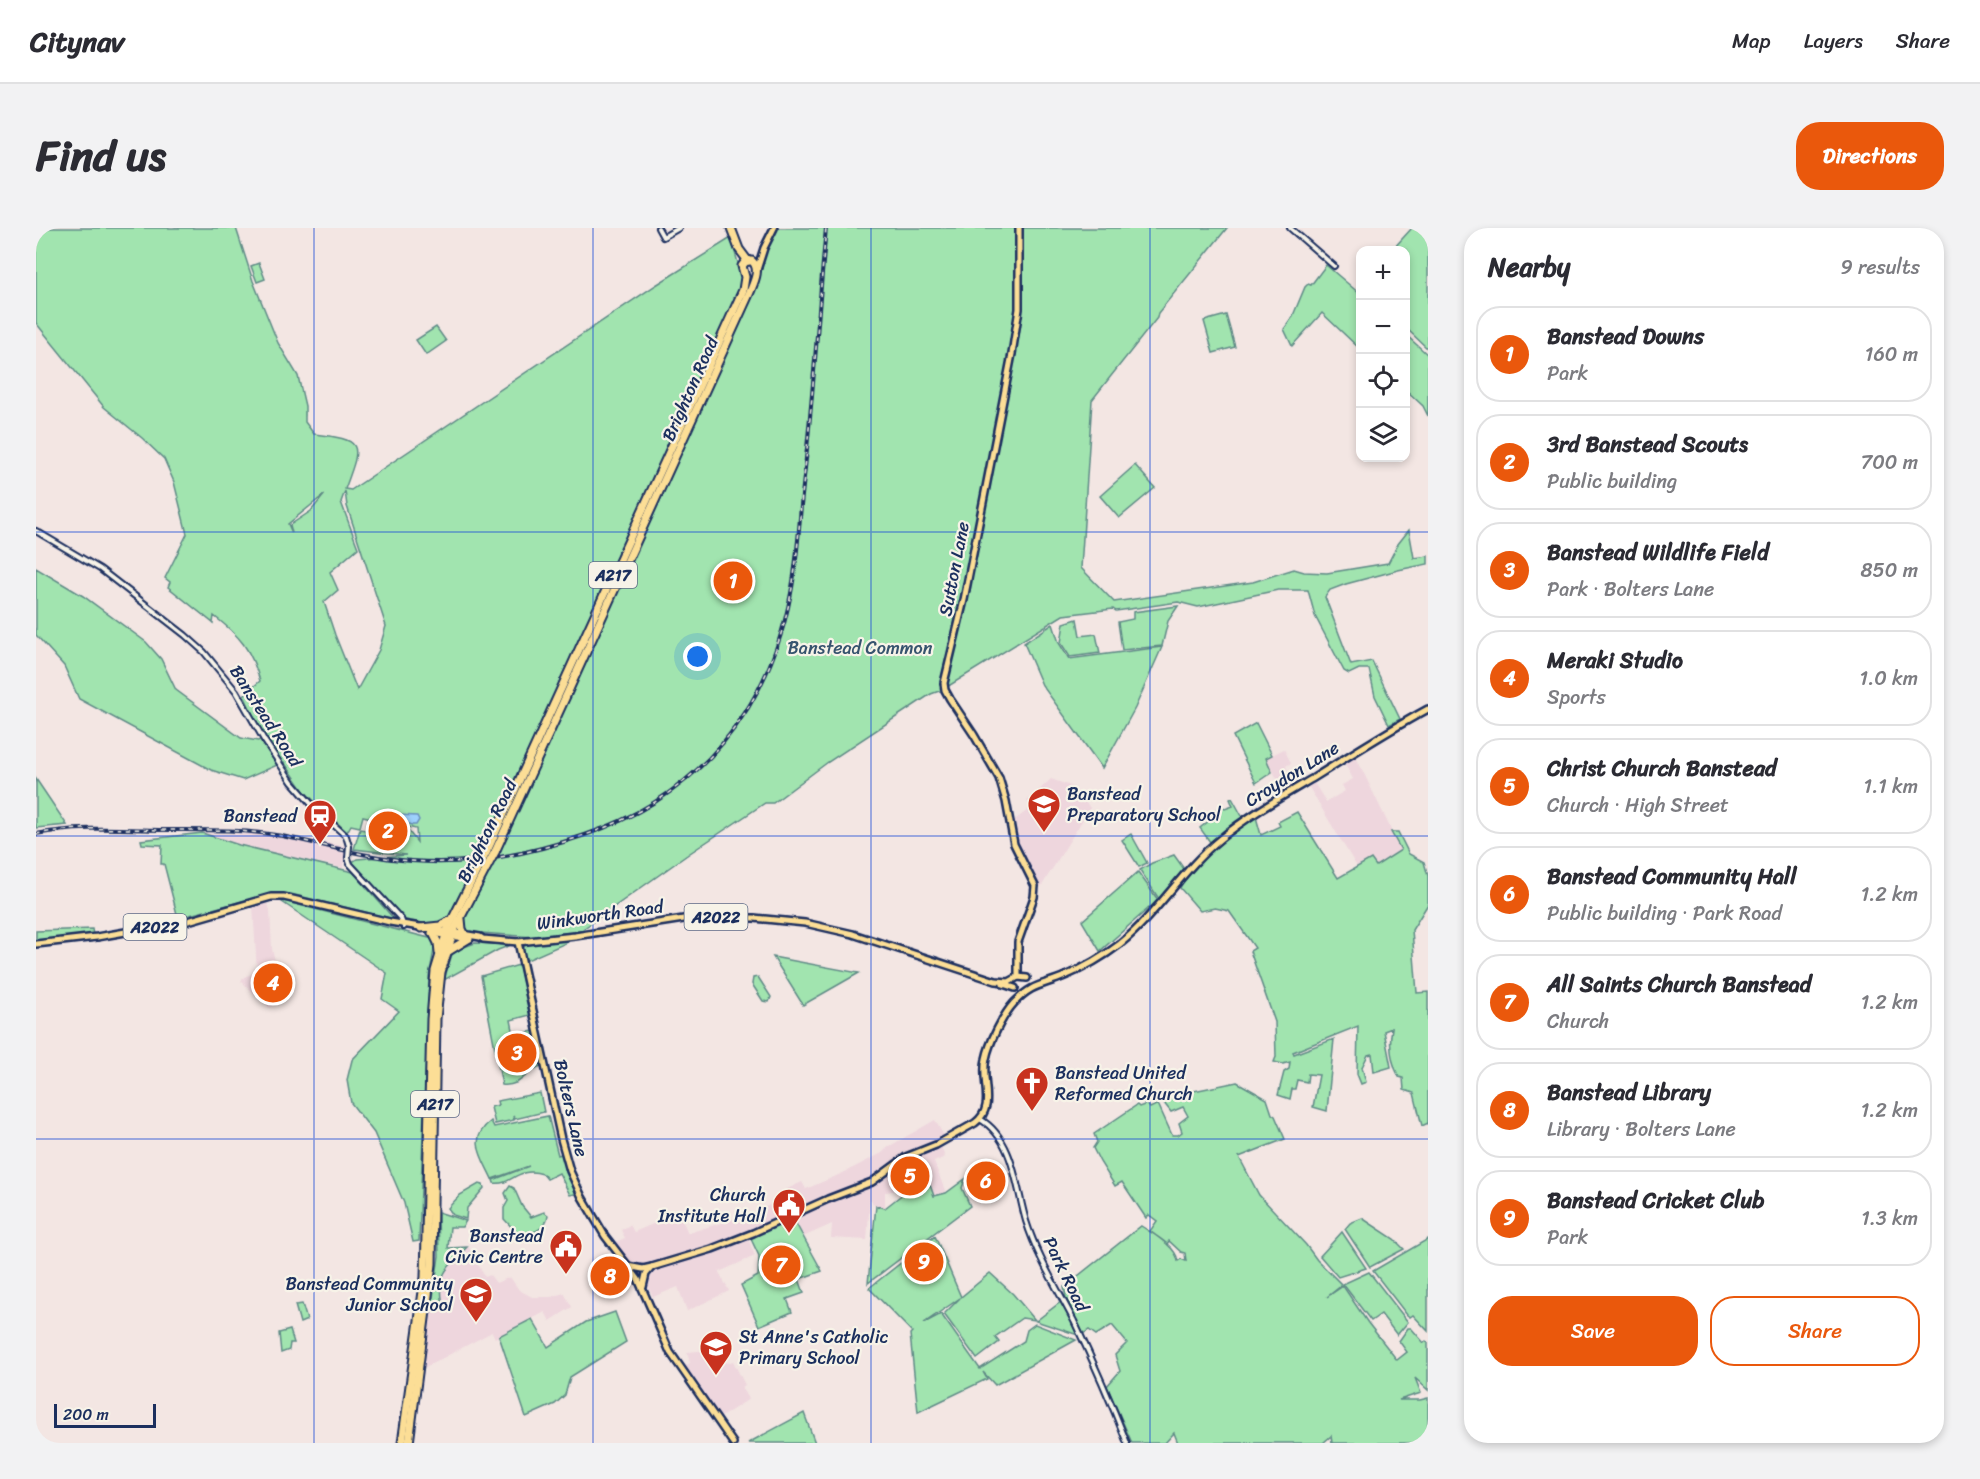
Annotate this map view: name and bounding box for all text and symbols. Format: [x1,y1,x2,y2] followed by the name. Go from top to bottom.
[30,17,124,66] text: Citynav
[1732,22,1771,60] text: Map
[1804,22,1863,60] text: Layers
[1896,22,1950,60] text: Share
[36,119,166,193] text: Find us
[1796,122,1944,190] button: Directions
[1488,244,1570,290] text: Nearby
[1356,246,1410,462] map controls
[1356,246,1410,300] button: +
[1840,250,1920,285] text: 9 results
[1356,300,1410,354] button: −
[1547,317,1704,356] text: Banstead Downs
[653,330,728,447] street label: Brighton Road
[1505,337,1514,372] text: 1
[1865,337,1918,372] text: 160 m
[1356,354,1410,408] button: locate
[1547,356,1588,391] text: Park
[1356,408,1410,462] button: layers
[1547,425,1748,464] text: 3rd Banstead Scouts
[1504,445,1515,480] text: 2
[1861,445,1918,480] text: 700 m
[1547,464,1677,499] text: Public building
[929,519,979,619] street label: Sutton Lane
[1547,533,1769,572] text: Banstead Wildlife Field
[1504,553,1515,588] text: 3
[1861,553,1918,588] text: 850 m
[714,558,752,604] pin: 1
[589,562,637,588] road number: A217
[1547,572,1714,607] text: Park · Bolters Lane
[788,632,933,664] park label: Banstead Common
[1547,641,1683,680] text: Meraki Studio
[683,642,712,671] your location
[221,658,312,775] street label: Banstead Road
[1503,661,1516,696] text: 4
[1860,661,1918,696] text: 1.0 km
[1547,680,1606,715] text: Sports
[1238,732,1346,816] street label: Croydon Lane
[1547,749,1777,788] text: Christ Church Banstead
[1503,769,1516,804] text: 5
[1864,769,1918,804] text: 1.1 km
[448,772,527,888] street label: Brighton Road
[1067,778,1222,831] place label: Banstead Preparatory School
[1026,786,1062,833] school or university icon: Banstead Preparatory School
[1547,788,1729,823] text: Church · High Street
[302,798,338,845] station icon: Banstead
[224,800,299,832] place label: Banstead
[368,808,408,854] pin: 2
[1547,857,1797,896] text: Banstead Community Hall
[1504,877,1515,912] text: 6
[1861,877,1918,912] text: 1.2 km
[535,890,667,940] street label: Winkworth Road
[1547,896,1782,931] text: Public building · Park Road
[684,904,748,930] road number: A2022
[124,914,186,940] road number: A2022
[254,960,292,1005] pin: 4
[1547,965,1811,1004] text: All Saints Church Banstead
[1504,985,1515,1020] text: 7
[1861,985,1918,1020] text: 1.2 km
[1547,1004,1609,1039] text: Church
[498,1030,536,1076] pin: 3
[544,1056,598,1160] street label: Bolters Lane
[1055,1057,1192,1110] place label: Banstead United Reformed Church
[1014,1065,1050,1112] church icon: Banstead United Reformed Church
[1547,1073,1711,1112] text: Banstead Library
[411,1091,459,1117] road number: A217
[1503,1093,1516,1128] text: 8
[1861,1093,1918,1128] text: 1.2 km
[1547,1112,1736,1147] text: Library · Bolters Lane
[890,1154,930,1198] pin: 5
[966,1158,1006,1204] pin: 6
[657,1179,767,1232] place label: Church Institute Hall
[1547,1181,1764,1220] text: Banstead Cricket Club
[771,1187,807,1234] public building icon: Church Institute Hall
[1503,1201,1516,1236] text: 9
[1861,1201,1918,1236] text: 1.3 km
[446,1220,545,1273] place label: Banstead Civic Centre
[1547,1220,1588,1255] text: Park
[548,1228,584,1275] public building icon: Banstead Civic Centre
[1034,1231,1099,1318] street label: Park Road
[904,1240,944,1284] pin: 9
[762,1242,800,1288] pin: 7
[590,1254,630,1298] pin: 8
[285,1268,454,1321] place label: Banstead Community Junior School
[458,1276,494,1323] school or university icon: Banstead Community Junior School
[1488,1296,1698,1366] button: Save
[1710,1296,1920,1366] button: Share
[739,1321,889,1374] place label: St Anne's Catholic Primary School
[698,1329,734,1376] school or university icon: St Anne's Catholic Primary School
[63,1400,109,1429] text: 200 m
[54,1401,156,1428] scale bar

